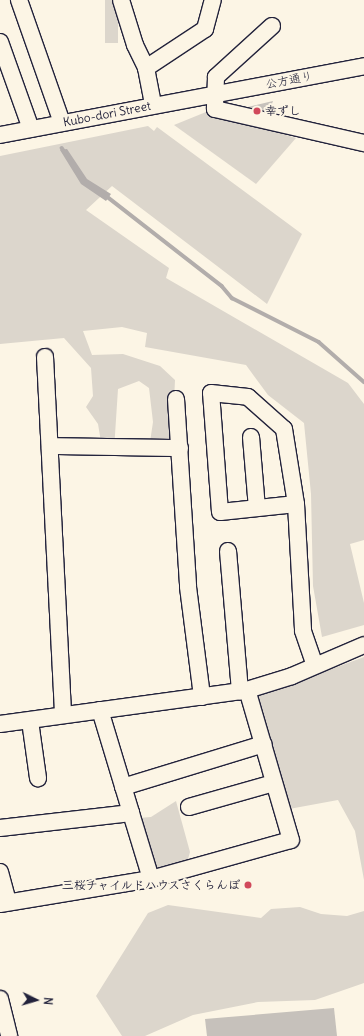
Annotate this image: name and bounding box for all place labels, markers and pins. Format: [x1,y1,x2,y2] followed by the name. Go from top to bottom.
[265,104,301,118] place label: 幸ずし
[252,106,262,116] marker: 幸ずし
[60,878,240,892] place label: 三桜チャイルドハウスさくらんぼ
[243,880,253,890] marker: 三桜チャイルドハウスさくらんぼ

